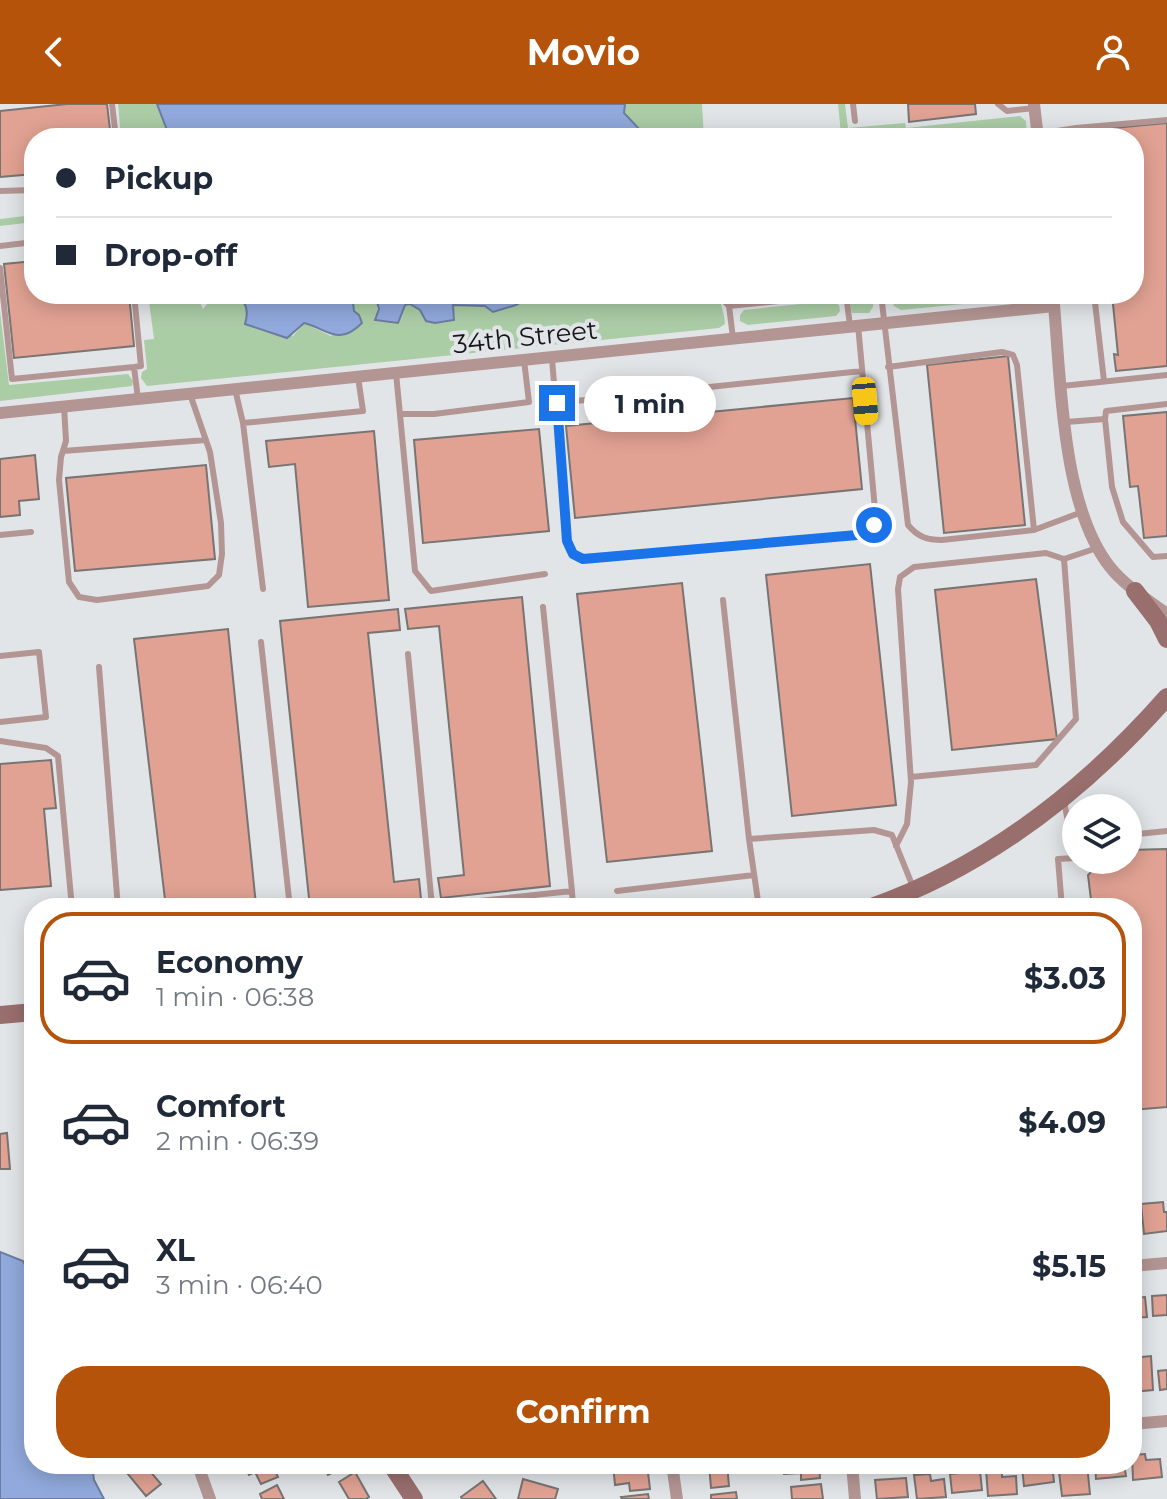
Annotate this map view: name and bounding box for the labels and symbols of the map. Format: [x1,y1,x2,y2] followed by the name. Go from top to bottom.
[451,313,599,361] street label: 34th Street
[585,375,717,431] callout: 1 min
[851,376,879,426] car
[539,385,575,421] route end
[856,507,892,543] route start

